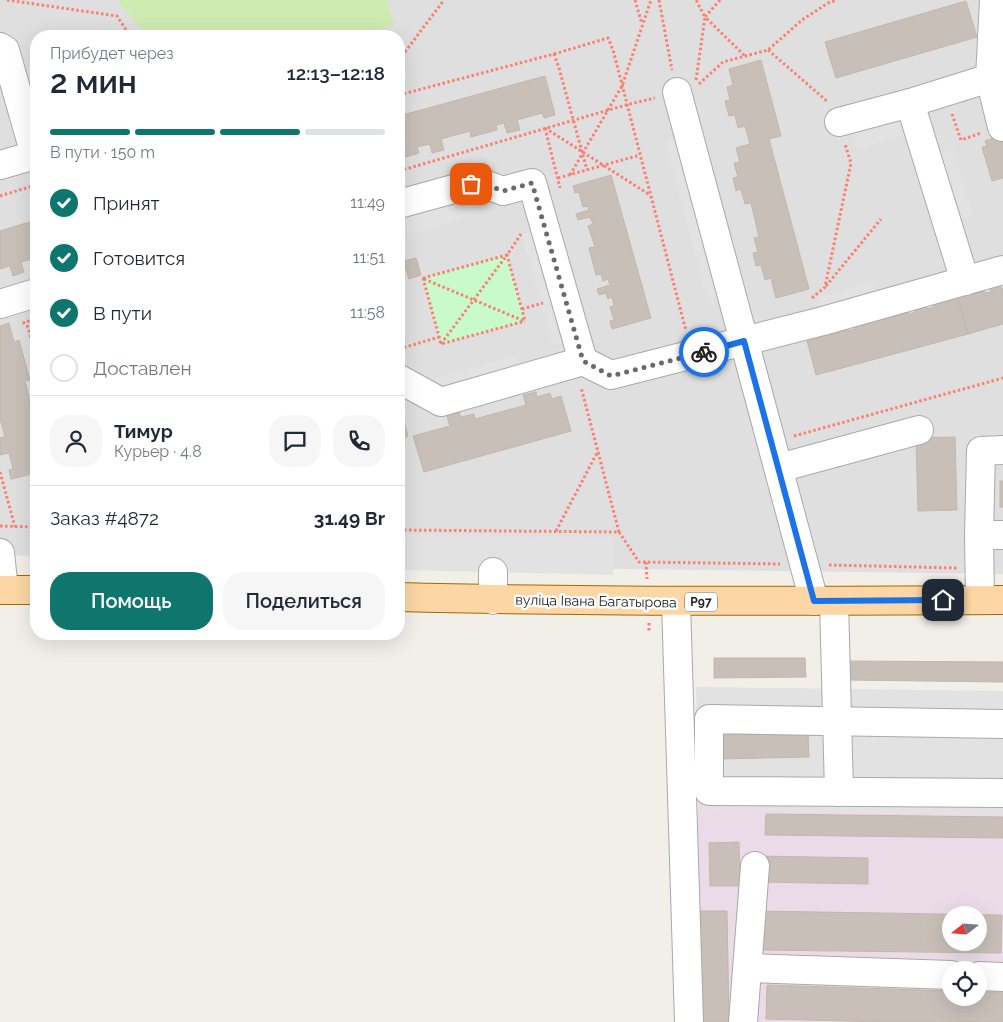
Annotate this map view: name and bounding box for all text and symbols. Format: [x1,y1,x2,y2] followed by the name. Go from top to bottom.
[50,44,174,63] text: Прибудет через
[287,62,385,84] text: 12:13–12:18
[50,63,137,100] text: 2 мин
[50,143,155,162] text: В пути · 150 m
[450,163,492,205] pin
[457,170,485,198] icon: bag
[50,189,78,217] icon: check
[93,192,160,214] text: Принят
[350,193,385,212] text: 11:49
[50,244,78,272] icon: check
[93,247,185,269] text: Готовится
[353,248,385,267] text: 11:51
[50,299,78,327] icon: check
[93,302,152,324] text: В пути
[350,303,385,322] text: 11:58
[679,327,729,377] courier
[690,338,718,366] icon: bike
[93,357,192,379] text: Доставлен
[50,415,102,467] button: person
[269,415,321,467] button: chat
[333,415,385,467] button: phone
[114,420,173,442] text: Тимур
[114,442,202,461] text: Курьер · 4.8
[50,507,159,529] text: Заказ #4872
[314,507,385,529] text: 31.49 Br
[50,572,213,630] button: Помощь
[223,572,385,630] button: Поделиться
[922,579,964,621] pin
[929,586,957,614] icon: home
[515,592,677,610] street label: вуліца Івана Багатырова
[685,592,717,612] road number: Р97
[942,906,988,951] north arrow
[942,906,987,1006] map controls
[942,961,987,1006] button: locate

